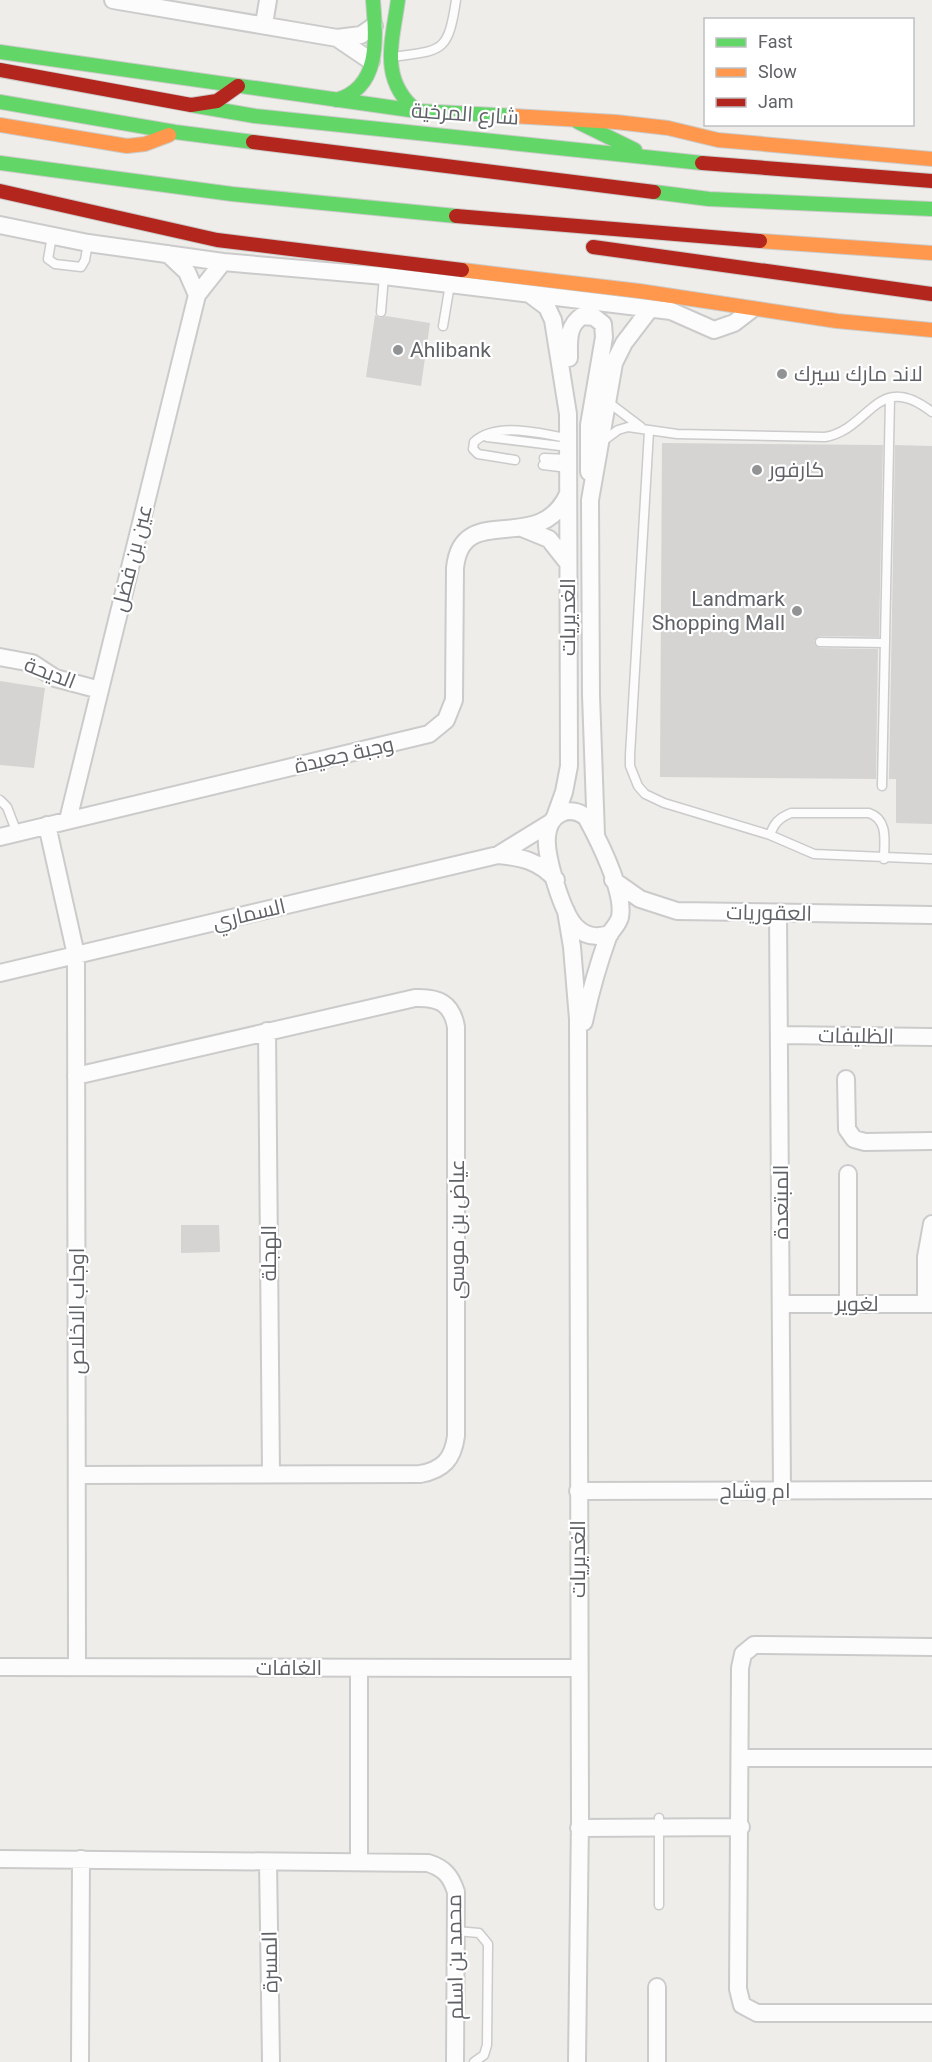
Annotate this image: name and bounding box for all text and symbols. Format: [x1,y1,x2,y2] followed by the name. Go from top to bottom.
[704,18,914,126] legend
[758,31,793,52] text: Fast
[758,61,797,82] text: Slow
[758,91,794,112] text: Jam
[410,98,520,132] street label: شارع المرخية
[410,338,491,362] place label: Ahlibank
[391,343,405,357] marker: Ahlibank
[794,362,923,386] place label: لاند مارك سيرك
[775,367,789,381] marker: لاند مارك سيرك
[768,458,824,482] place label: كارفور
[750,463,764,477] marker: كارفور
[107,502,158,614] street label: عين بن فضل
[556,578,580,656] street label: الغديريات
[652,587,785,635] place label: Landmark Shopping Mall
[790,604,804,618] marker: Landmark Shopping Mall
[21,652,79,694] street label: الديحة
[292,732,396,778] street label: وجبة جعيدة
[210,894,289,938] street label: السماري
[726,900,812,926] street label: العقوريات
[818,1023,894,1049] street label: الظليفات
[445,1159,470,1299] street label: عياض بن موسى
[769,1165,793,1239] street label: المبتعدة
[257,1225,282,1281] street label: الهجلة
[65,1248,90,1374] street label: اوجاب الاخلاص
[834,1292,879,1316] street label: لغوير
[719,1479,791,1505] street label: ام وشاح
[566,1520,590,1598] street label: الغديريات
[256,1656,322,1680] street label: الغافات
[442,1894,470,2020] street label: محمد بن اسلم
[257,1931,283,1993] street label: المسرة

